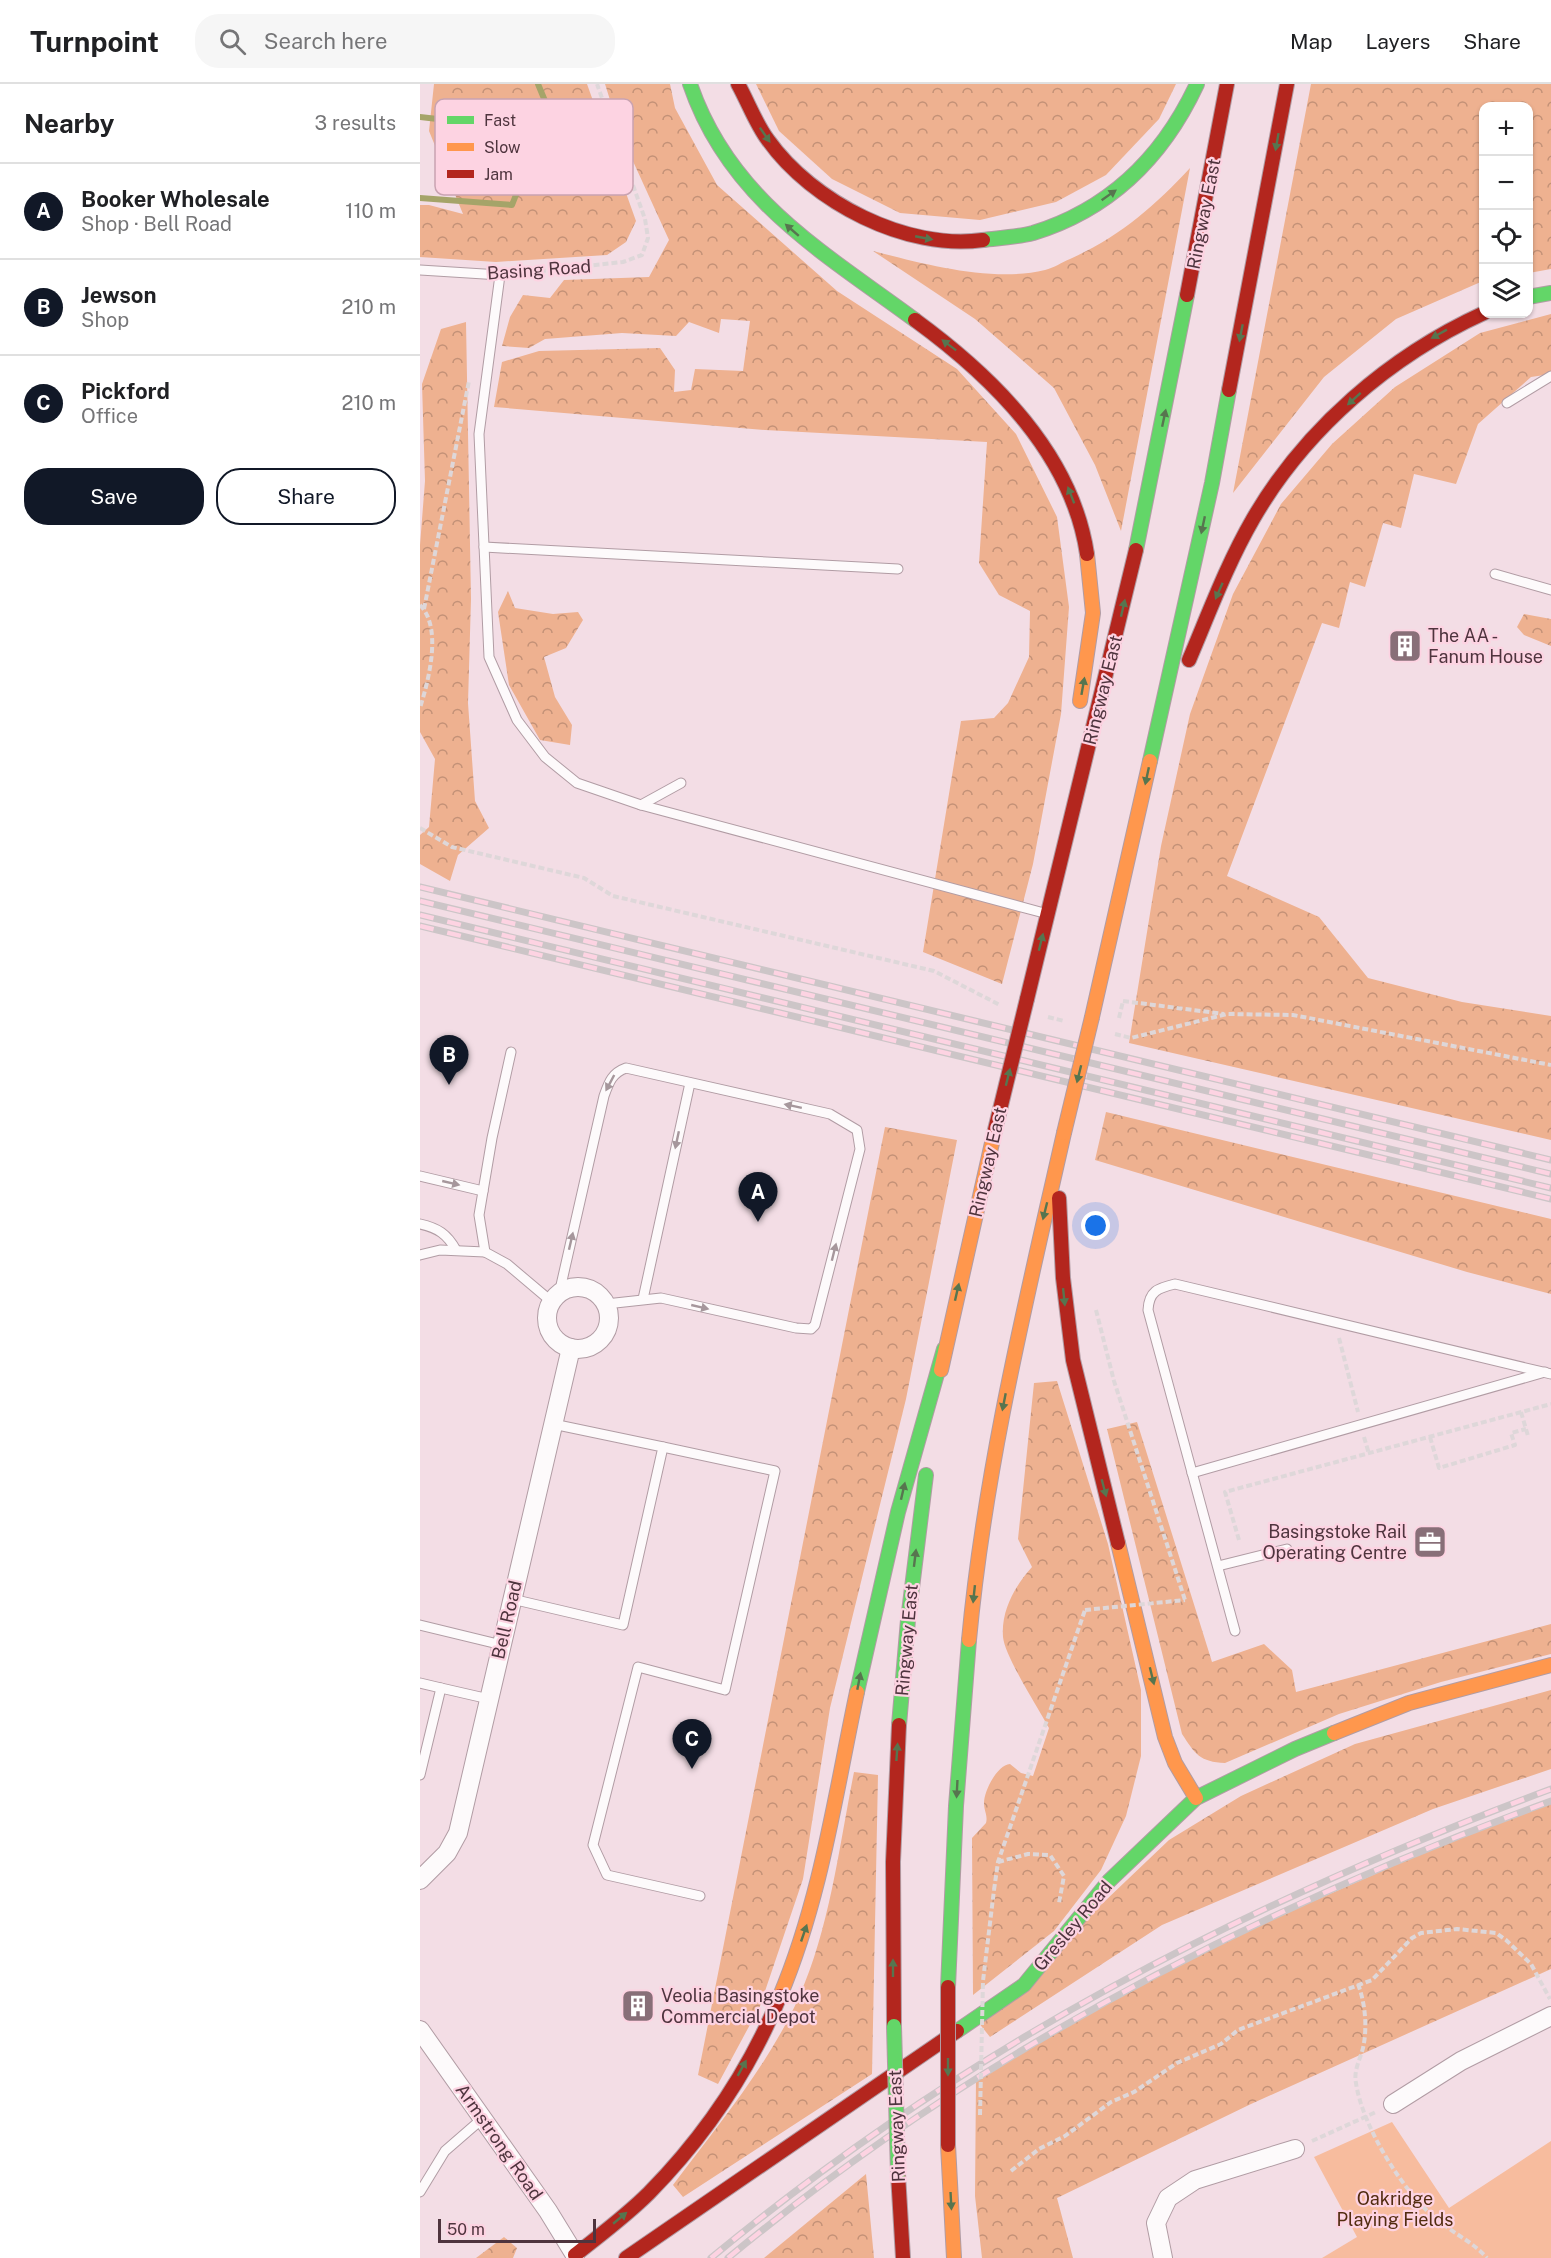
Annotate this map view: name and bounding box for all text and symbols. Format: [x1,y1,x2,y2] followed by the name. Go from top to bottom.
[195,14,615,68] search box
[30,25,159,58] text: Turnpoint
[216,25,249,58] icon: search
[264,28,387,54] text: Search here
[1290,29,1333,54] text: Map
[1366,29,1430,54] text: Layers
[1463,29,1521,54] text: Share
[435,99,633,195] legend
[1479,102,1533,318] map controls
[1479,102,1533,156] button: +
[24,108,114,139] text: Nearby
[315,111,396,135] text: 3 results
[484,111,516,130] text: Fast
[759,127,771,143] one-way arrow
[1272,132,1281,151] one-way arrow
[484,138,521,157] text: Slow
[1479,156,1533,210] button: −
[1182,157,1225,271] street label: Ringway East
[484,165,513,184] text: Jam
[81,186,270,212] text: Booker Wholesale
[1100,189,1116,201] one-way arrow
[36,199,51,223] text: A
[345,199,396,223] text: 110 m
[1479,210,1533,264] button: locate
[81,212,232,236] text: Shop · Bell Road
[785,224,800,237] one-way arrow
[915,234,934,243] one-way arrow
[486,255,592,284] street label: Basing Road
[1479,264,1533,318] button: layers
[81,282,157,308] text: Jewson
[37,295,50,319] text: B
[342,295,396,319] text: 210 m
[81,308,129,332] text: Shop
[1236,324,1245,343] one-way arrow
[1431,329,1448,339] one-way arrow
[942,340,957,352] one-way arrow
[81,378,170,404] text: Pickford
[36,391,51,415] text: C
[342,391,396,415] text: 210 m
[1347,392,1362,405] one-way arrow
[81,404,138,428] text: Office
[1160,408,1169,427] one-way arrow
[24,468,204,525] button: Save
[216,468,396,525] button: Share
[1065,486,1075,504] one-way arrow
[1198,515,1207,534] one-way arrow
[1214,582,1223,600] one-way arrow
[1119,598,1128,617] one-way arrow
[1428,625,1543,667] place label: The AA - Fanum House
[1387,628,1423,664] building icon: The AA - Fanum House
[1079,633,1126,747] street label: Ringway East
[1079,677,1088,696] one-way arrow
[1141,767,1151,785] one-way arrow
[1037,932,1046,951] one-way arrow
[429,1036,468,1085] pin: B
[1073,1064,1083,1083] one-way arrow
[1004,1068,1014,1086] one-way arrow
[605,1075,615,1092] one-way arrow
[784,1100,803,1110] one-way arrow
[965,1105,1010,1219] street label: Ringway East
[672,1131,682,1149] one-way arrow
[738,1172,778,1222] pin: A
[442,1179,461,1189] one-way arrow
[1040,1202,1049,1220] one-way arrow
[1081,1211,1110,1240] your location
[566,1232,576,1250] one-way arrow
[830,1243,840,1261] one-way arrow
[953,1283,963,1301] one-way arrow
[1059,1287,1069,1306] one-way arrow
[691,1302,710,1312] one-way arrow
[999,1393,1008,1412] one-way arrow
[1099,1478,1109,1497] one-way arrow
[898,1482,908,1500] one-way arrow
[1263,1521,1407,1563] place label: Basingstoke Rail Operating Centre
[1412,1524,1448,1560] office icon: Basingstoke Rail Operating Centre
[910,1548,919,1567] one-way arrow
[487,1579,526,1661] street label: Bell Road
[891,1583,922,1697] street label: Ringway East
[969,1585,979,1604] one-way arrow
[1147,1667,1157,1686] one-way arrow
[855,1671,864,1690] one-way arrow
[672,1720,712,1769] pin: C
[892,1742,902,1761] one-way arrow
[952,1779,961,1798] one-way arrow
[1029,1876,1116,1975] street label: Gresley Road
[800,1924,810,1942] one-way arrow
[888,1958,898,1977] one-way arrow
[661,1985,819,2027] place label: Veolia Basingstoke Commercial Depot
[620,1988,656,2024] building icon: Veolia Basingstoke Commercial Depot
[943,2057,953,2076] one-way arrow
[737,2059,747,2076] one-way arrow
[884,2069,909,2183] street label: Ringway East
[452,2080,547,2204] street label: Armstrong Road
[1337,2188,1453,2230] park label: Oakridge Playing Fields
[947,2192,956,2211] one-way arrow
[612,2212,628,2225] one-way arrow
[438,2216,596,2244] scale bar
[447,2220,485,2239] text: 50 m

